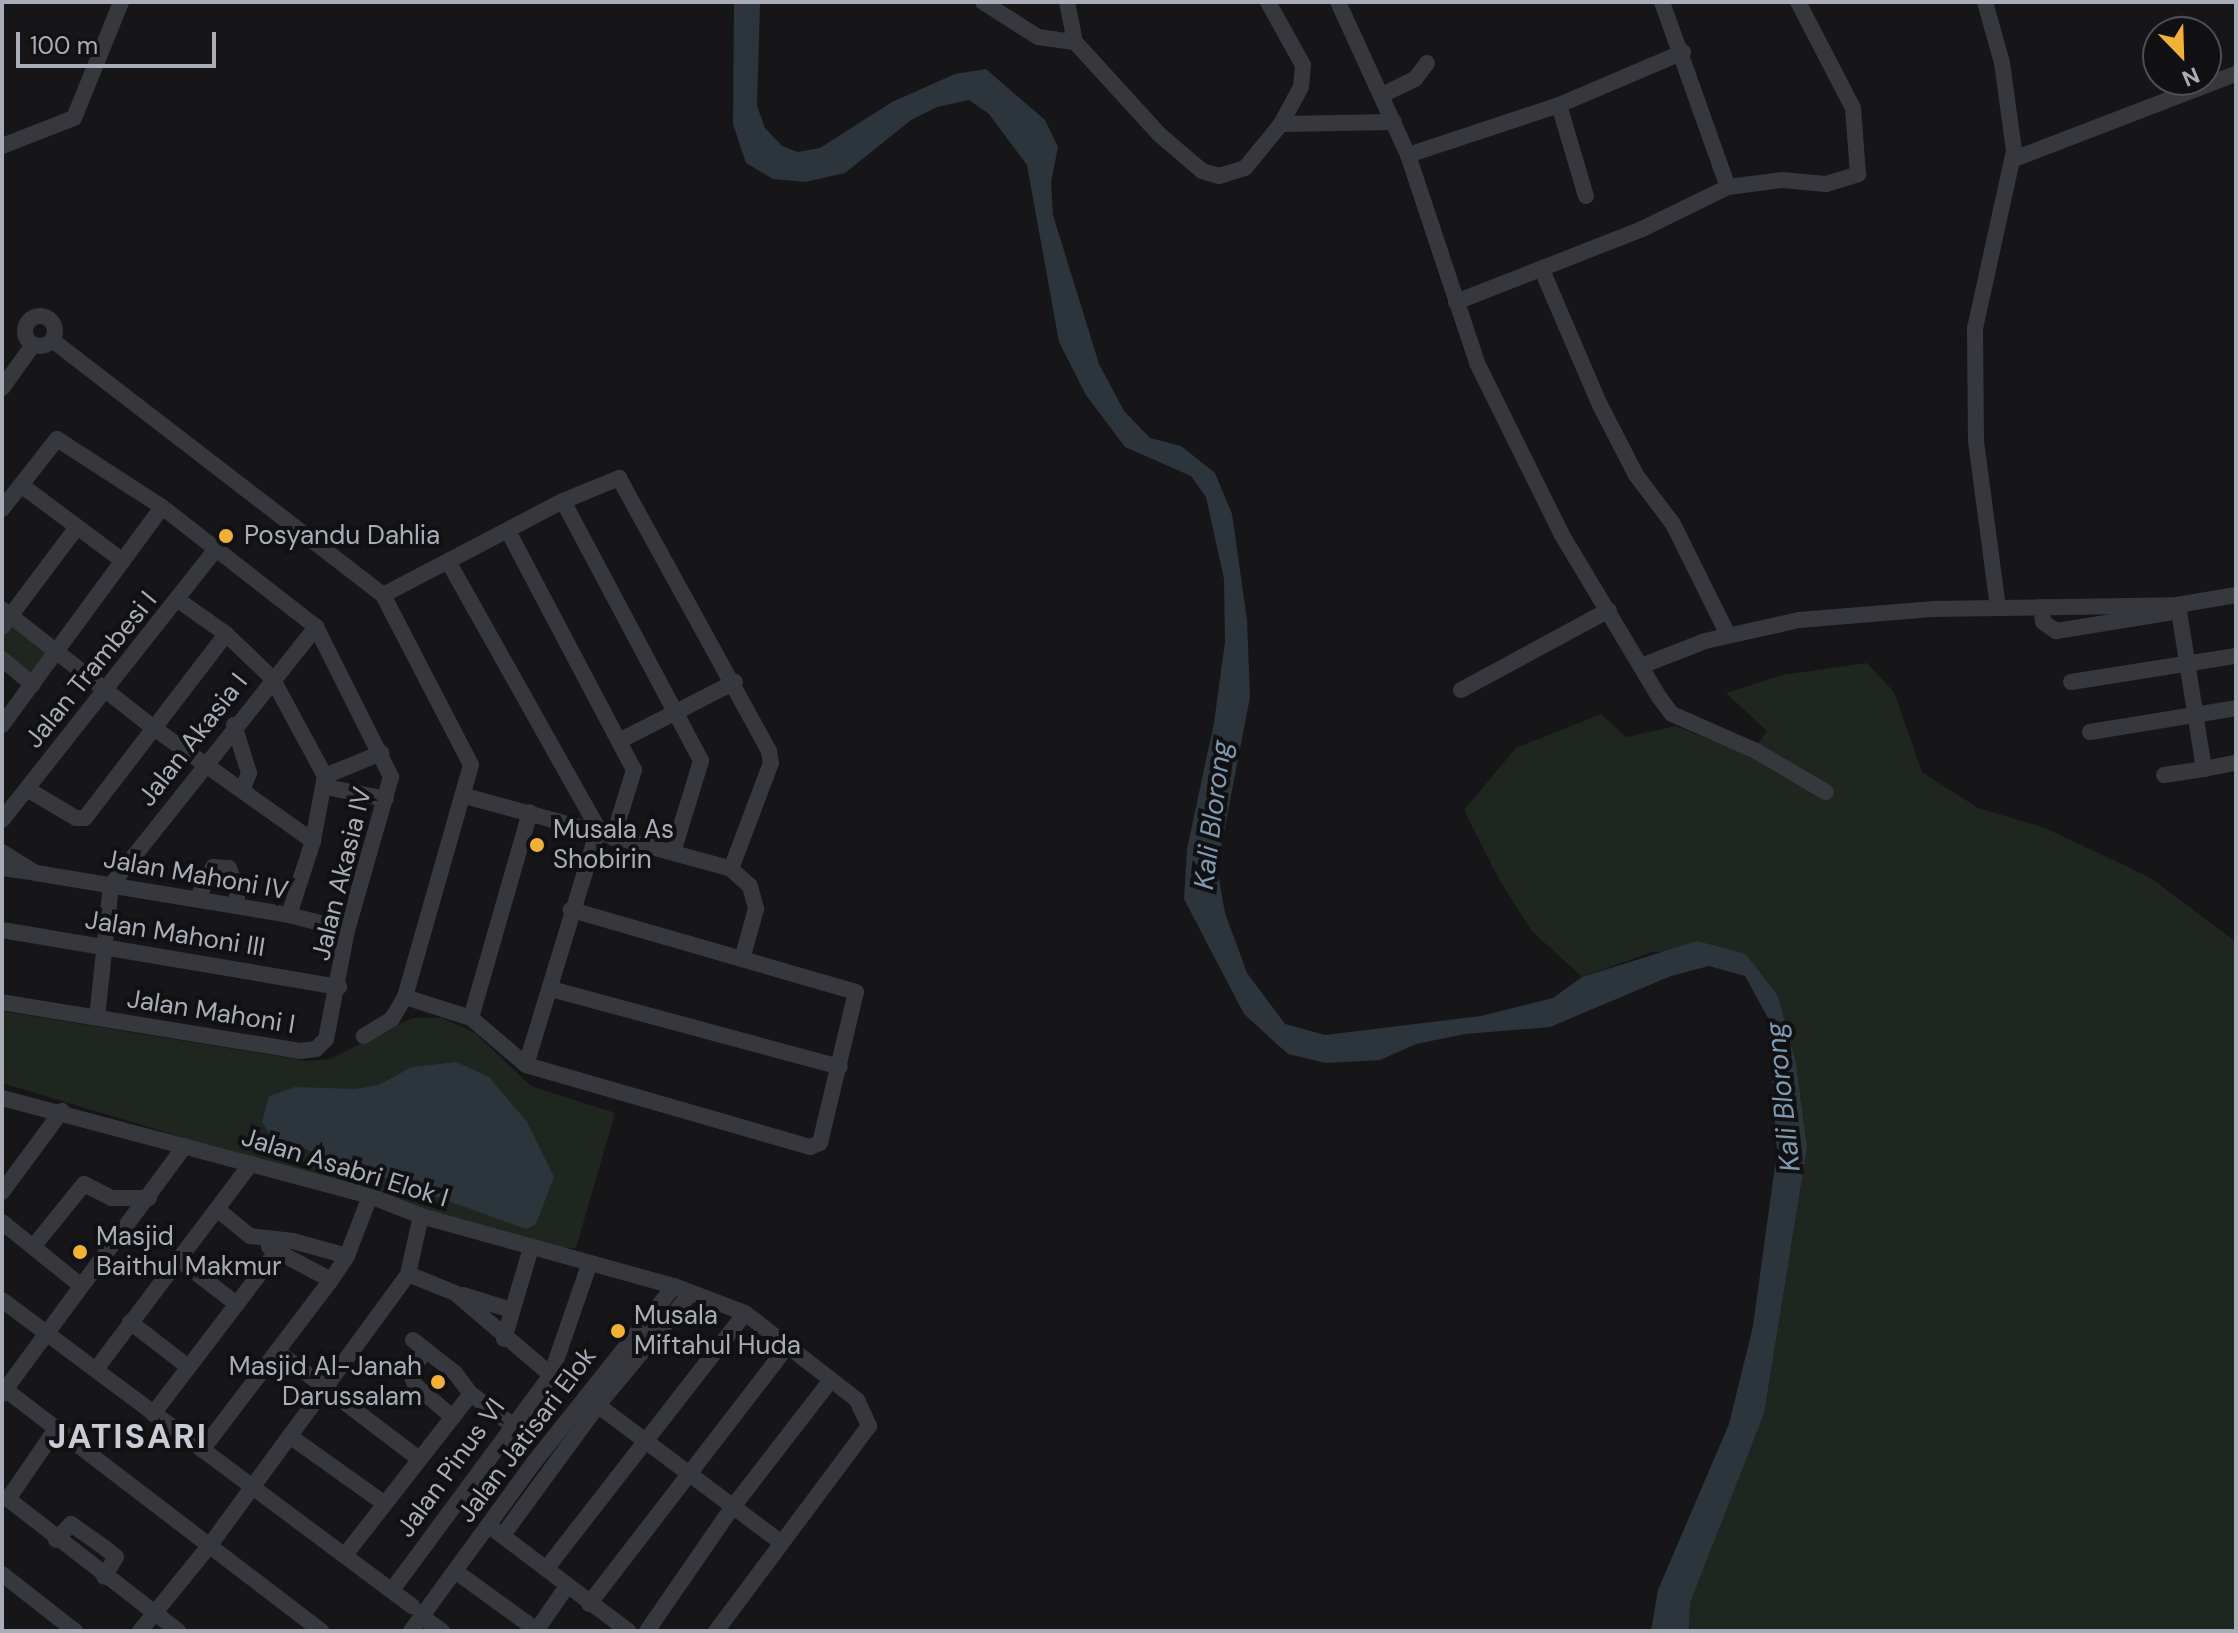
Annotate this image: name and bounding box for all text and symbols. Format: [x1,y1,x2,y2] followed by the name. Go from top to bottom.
[20,16,220,66] scale bar
[2142,16,2222,96] north arrow
[30,30,98,61] text: 100 m
[2178,60,2204,93] text: N
[244,520,440,552] place label: Posyandu Dahlia
[215,525,237,547] marker: Posyandu Dahlia
[18,585,164,755] street label: Jalan Trambesi I
[132,667,254,813] street label: Jalan Akasia I
[1187,738,1239,892] water label: Kali Blorong
[305,784,379,964] street label: Jalan Akasia IV
[553,814,674,876] place label: Musala As Shobirin
[528,836,546,854] marker: Musala As Shobirin
[101,843,291,907] street label: Jalan Mahoni IV
[83,904,267,964] street label: Jalan Mahoni III
[125,983,297,1041] street label: Jalan Mahoni I
[1758,1021,1808,1173] water label: Kali Blorong
[238,1122,452,1214] street label: Jalan Asabri Elok I
[96,1221,282,1282] place label: Masjid Baithul Makmur
[71,1243,89,1261] marker: Masjid Baithul Makmur
[634,1300,801,1362] place label: Musala Miftahul Huda
[609,1322,627,1340] marker: Musala Miftahul Huda
[451,1341,603,1529] street label: Jalan Jatisari Elok
[229,1351,422,1412] place label: Masjid Al-Janah Darussalam
[429,1373,447,1391] marker: Masjid Al-Janah Darussalam
[390,1393,512,1543] street label: Jalan Pinus VI
[48,1417,208,1457] district label: JATISARI

